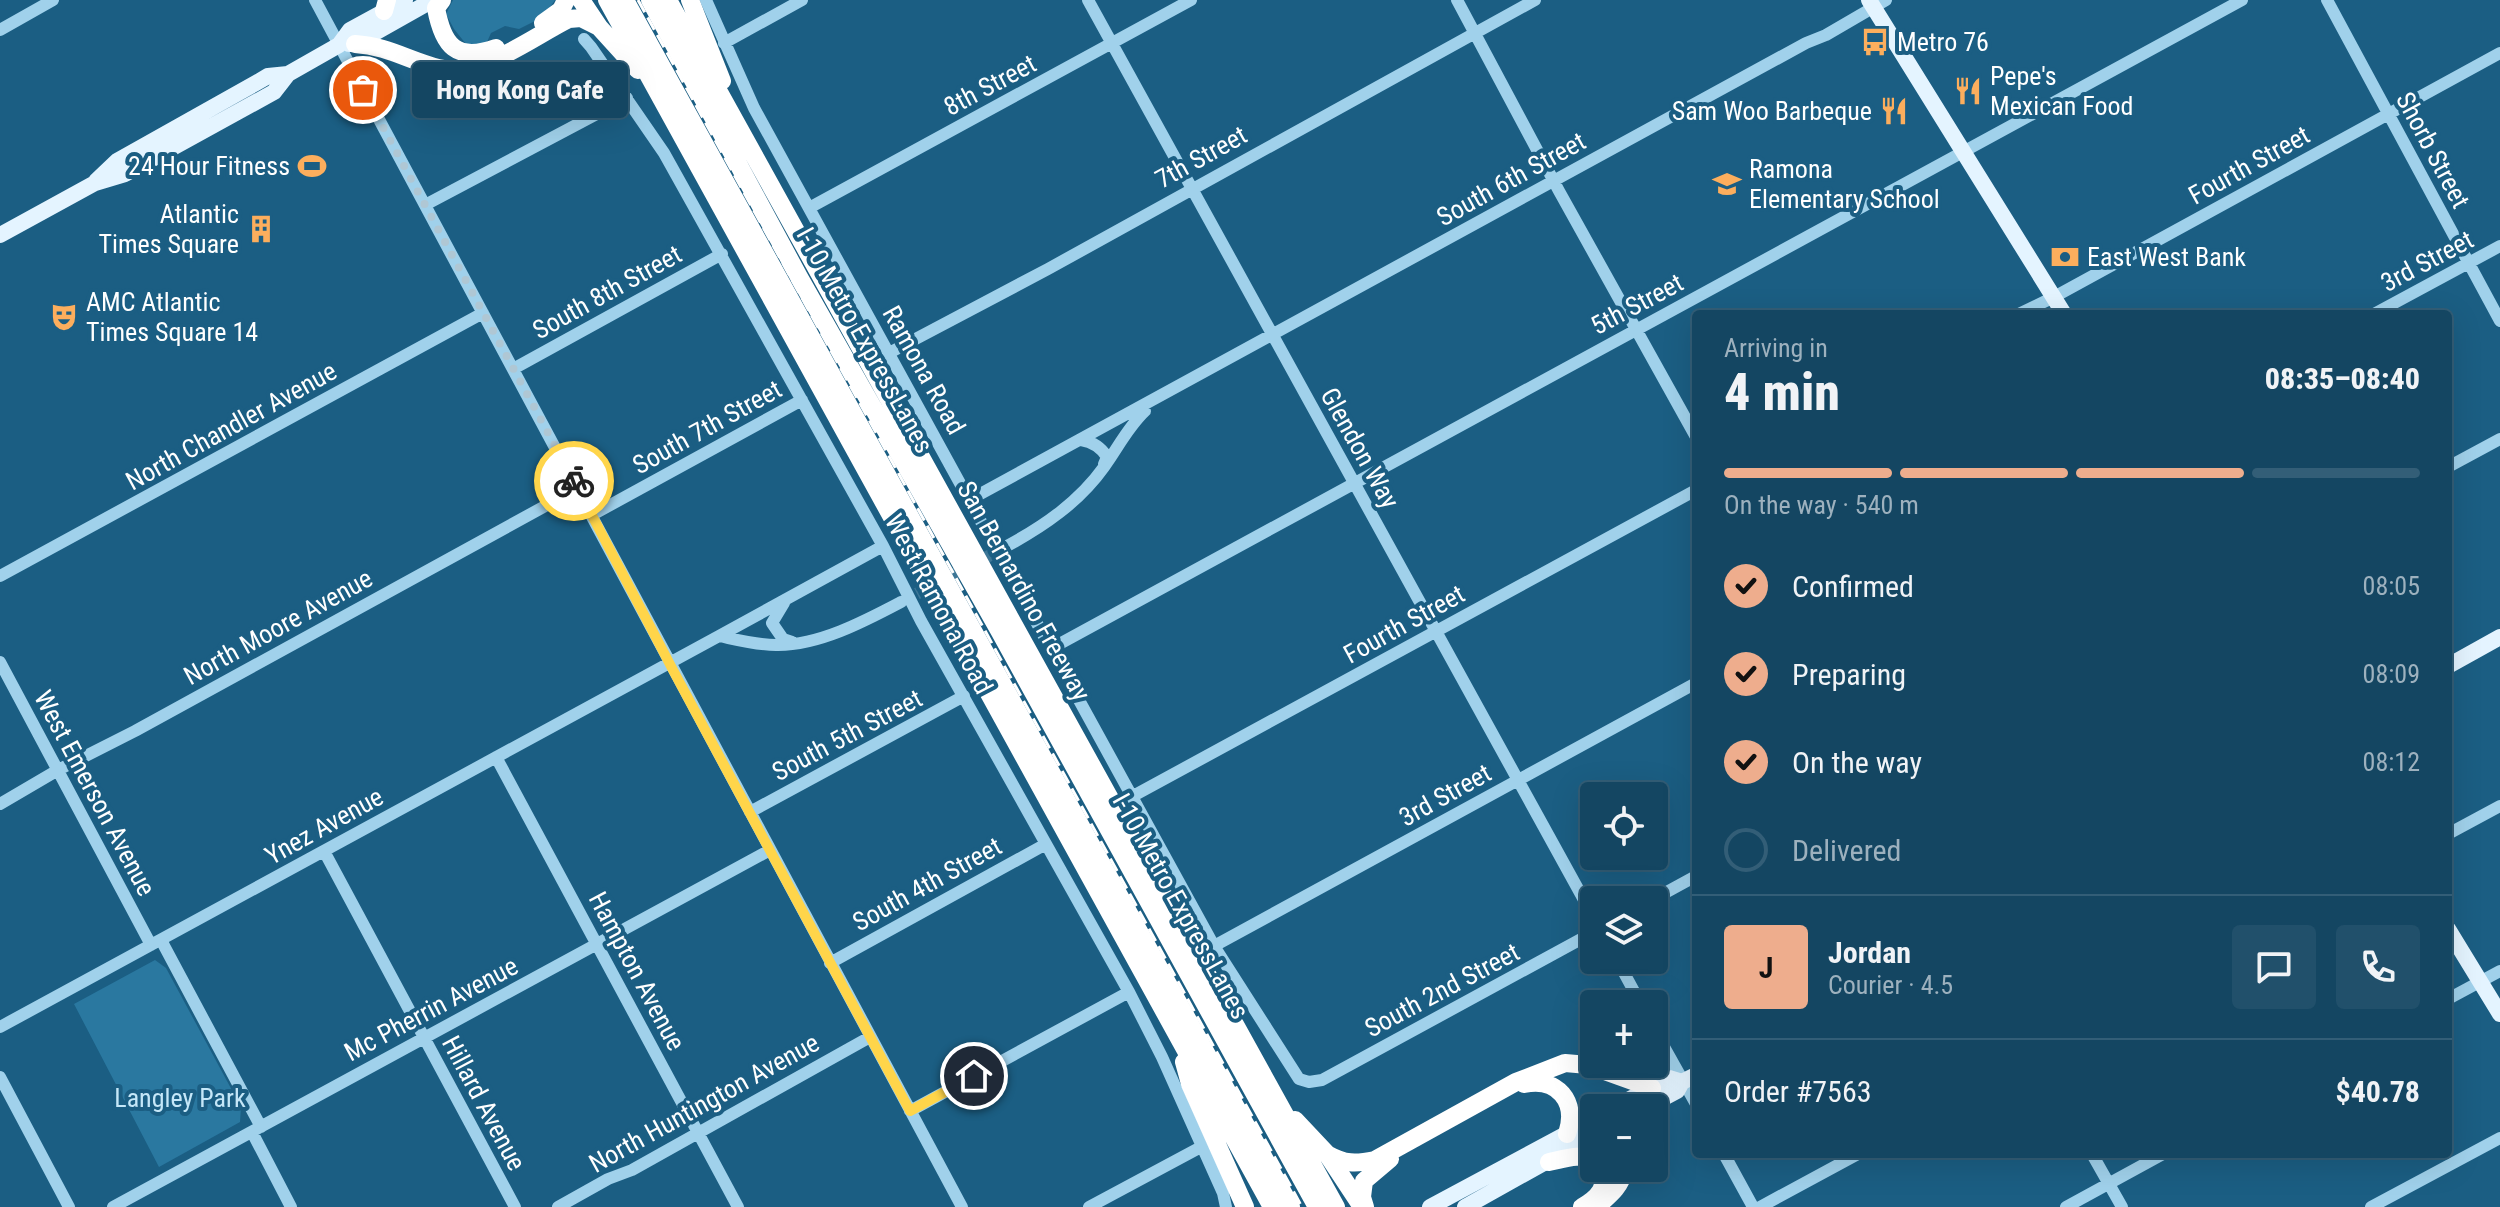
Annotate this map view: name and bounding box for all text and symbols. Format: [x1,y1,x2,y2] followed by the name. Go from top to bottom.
[1860,27,1890,57] bus stop icon: Metro 76
[1897,27,1989,57] place label: Metro 76
[939,48,1041,122] street label: 8th Street
[329,56,397,124] pin
[1990,61,2133,121] place label: Pepe's Mexican Food
[411,62,627,118] callout: Hong Kong Cafe
[341,68,385,112] icon: bag
[436,75,604,105] text: Hong Kong Cafe
[1953,76,1983,106] restaurant icon: Pepe's Mexican Food
[2390,87,2476,213] street label: Shorb Street
[1672,96,1872,126] place label: Sam Woo Barbeque
[1879,96,1909,126] restaurant icon: Sam Woo Barbeque
[1150,120,1252,194] street label: 7th Street
[2183,120,2315,210] street label: Fourth Street
[1431,126,1591,232] street label: South 6th Street
[128,151,290,181] place label: 24 Hour Fitness
[297,151,327,181] sports icon: 24 Hour Fitness
[1749,154,1940,214] place label: Ramona Elementary School
[1712,169,1742,199] school or university icon: Ramona Elementary School
[99,199,239,259] place label: Atlantic Times Square
[246,214,276,244] building icon: Atlantic Times Square
[791,222,939,458] street label: I-10 Metro ExpressLanes
[2376,224,2478,298] street label: 3rd Street
[527,239,687,345] street label: South 8th Street
[2050,242,2080,272] bank icon: East West Bank
[2087,242,2246,272] place label: East West Bank
[1586,267,1688,341] street label: 5th Street
[86,287,258,347] place label: AMC Atlantic Times Square 14
[876,301,972,439] street label: Ramona Road
[49,302,79,332] theatre icon: AMC Atlantic Times Square 14
[1724,333,1828,363] text: Arriving in
[120,356,342,496] street label: North Chandler Avenue
[2265,361,2420,396] text: 08:35–08:40
[1724,362,1840,423] text: 4 min
[627,374,787,480] street label: South 7th Street
[1315,383,1405,514] street label: Glendon Way
[534,441,614,521] courier
[552,459,596,503] icon: bike
[951,476,1097,706] street label: San Bernardino Freeway
[1724,490,1919,520] text: On the way · 540 m
[879,509,999,699] street label: West Ramona Road
[179,563,377,691] street label: North Moore Avenue
[1724,564,1768,608] icon: check
[1792,569,1914,604] text: Confirmed
[2363,571,2420,601] text: 08:05
[1338,579,1470,669] street label: Fourth Street
[1724,652,1768,696] icon: check
[1792,657,1906,692] text: Preparing
[2363,659,2420,689] text: 08:09
[767,683,927,787] street label: South 5th Street
[28,685,162,901] street label: West Emerson Avenue
[1724,740,1768,784] icon: check
[1792,745,1922,780] text: On the way
[2363,747,2420,777] text: 08:12
[1394,758,1496,832] street label: 3rd Street
[260,781,388,871] street label: Ynez Avenue
[1580,782,1668,1182] map controls
[1580,782,1668,870] button: locate
[1107,788,1255,1024] street label: I-10 Metro ExpressLanes
[847,831,1007,937] street label: South 4th Street
[1792,833,1901,868] text: Delivered
[1580,886,1668,974] button: layers
[583,887,691,1055] street label: Hampton Avenue
[2232,925,2316,1009] button: chat
[2336,925,2420,1009] button: phone
[1828,935,1911,970] text: Jordan
[1360,937,1524,1043] street label: South 2nd Street
[1759,950,1773,985] text: J
[339,951,523,1067] street label: Mc Pherrin Avenue
[1828,970,1953,1000] text: Courier · 4.5
[1580,990,1668,1078] button: +
[584,1027,824,1179] street label: North Huntington Avenue
[436,1031,532,1175] street label: Hillard Avenue
[940,1042,1008,1110] pin
[952,1054,996,1098] icon: home
[1724,1074,1872,1109] text: Order #7563
[2335,1074,2420,1109] text: $40.78
[114,1083,246,1113] park label: Langley Park
[1580,1094,1668,1182] button: −

